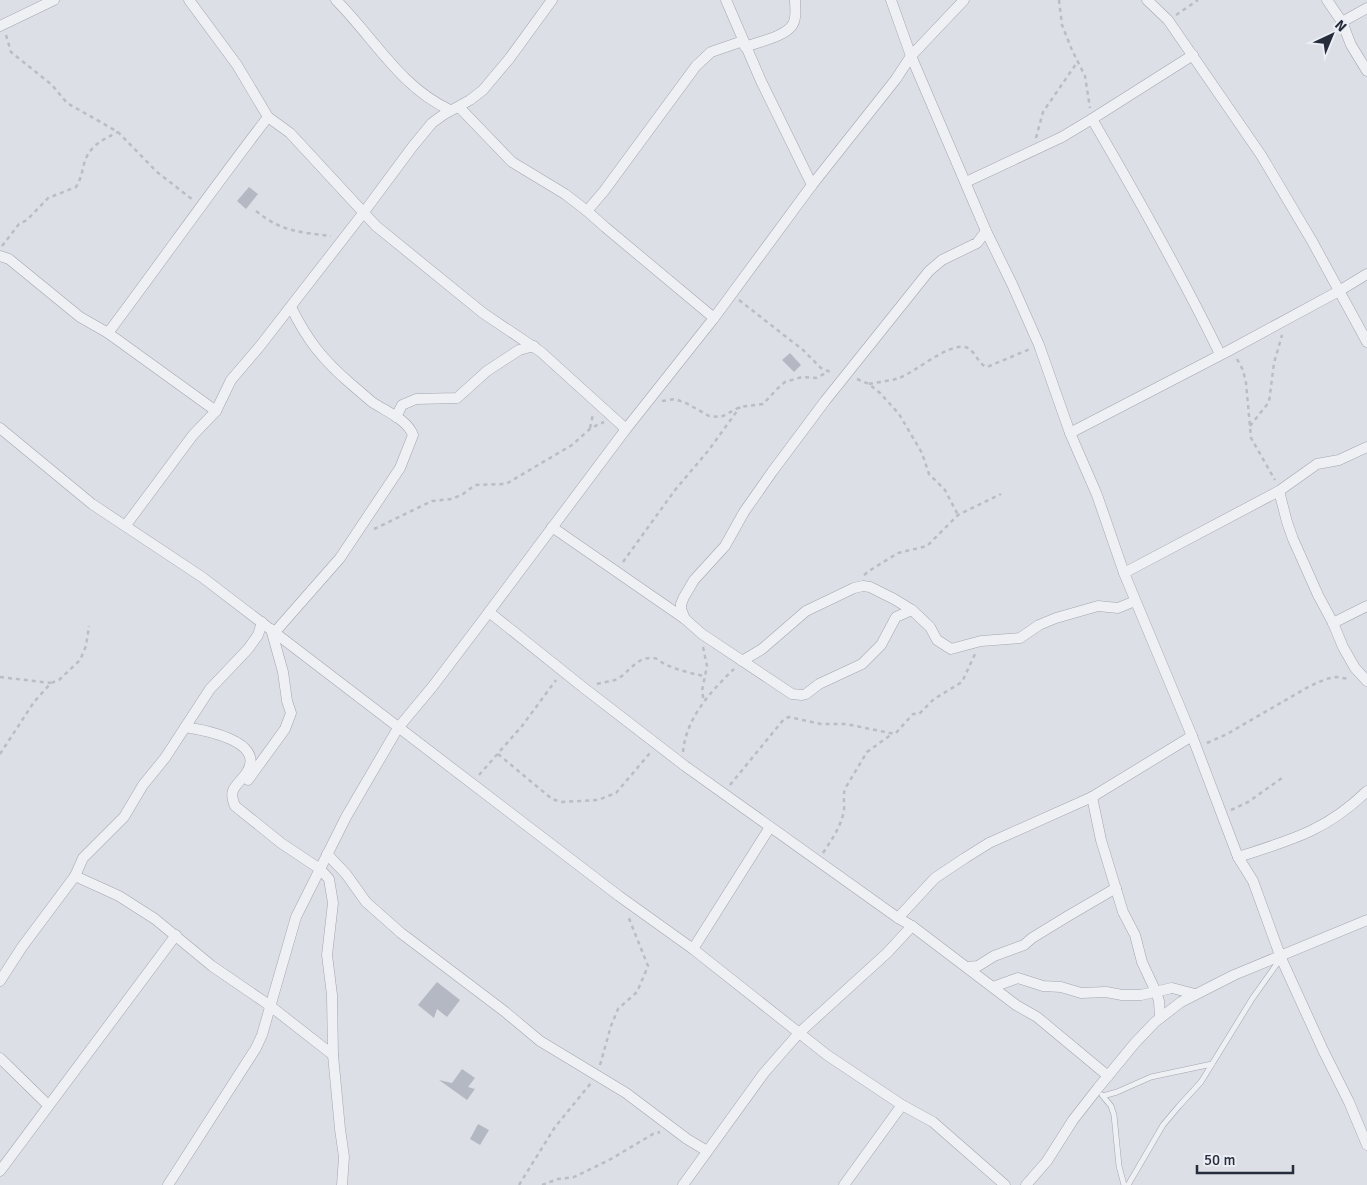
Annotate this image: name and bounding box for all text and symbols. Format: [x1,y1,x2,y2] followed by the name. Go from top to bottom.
[1307,10,1357,60] north arrow
[1331,17,1350,36] text: N
[1197,1142,1293,1174] scale bar
[1204,1151,1235,1169] text: 50 m

